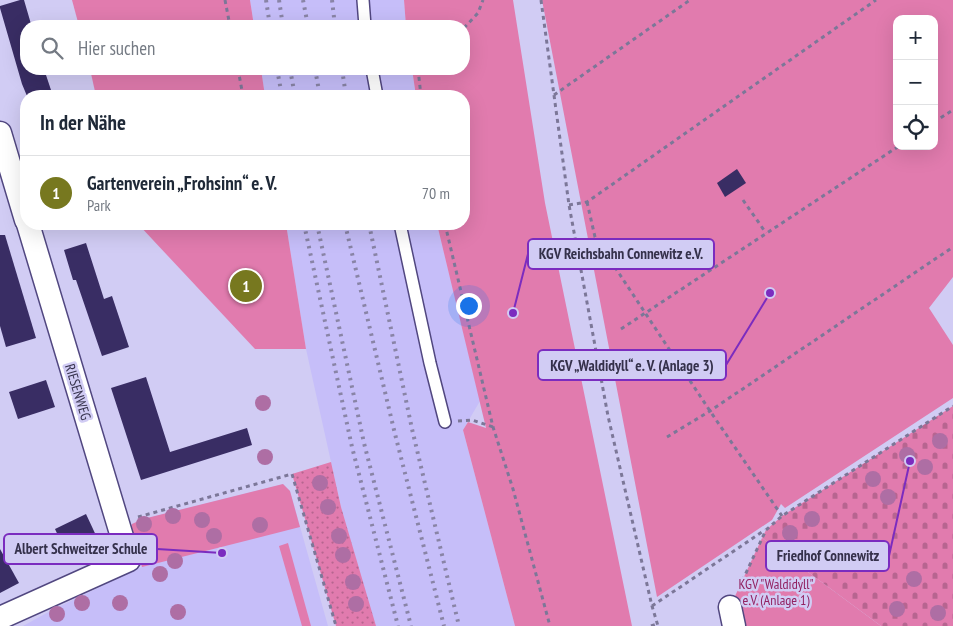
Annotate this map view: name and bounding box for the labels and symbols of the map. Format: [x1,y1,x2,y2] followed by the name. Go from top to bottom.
[528,239,714,269] callout: KGV Reichsbahn Connewitz e.V.
[539,244,703,263] text: KGV Reichsbahn Connewitz e.V.
[230,267,262,305] pin: 1
[456,293,482,319] your location
[538,350,726,380] callout: KGV „Waldidyll“ e. V. (Anlage 3)
[550,356,714,375] text: KGV „Waldidyll“ e. V. (Anlage 3)
[61,362,95,422] street label: RIESENWEG
[4,534,157,564] callout: Albert Schweitzer Schule
[14,539,147,558] text: Albert Schweitzer Schule
[766,541,889,571] callout: Friedhof Connewitz
[777,546,880,565] text: Friedhof Connewitz
[738,575,814,609] park label: KGV "Waldidyll" e.V. (Anlage 1)

